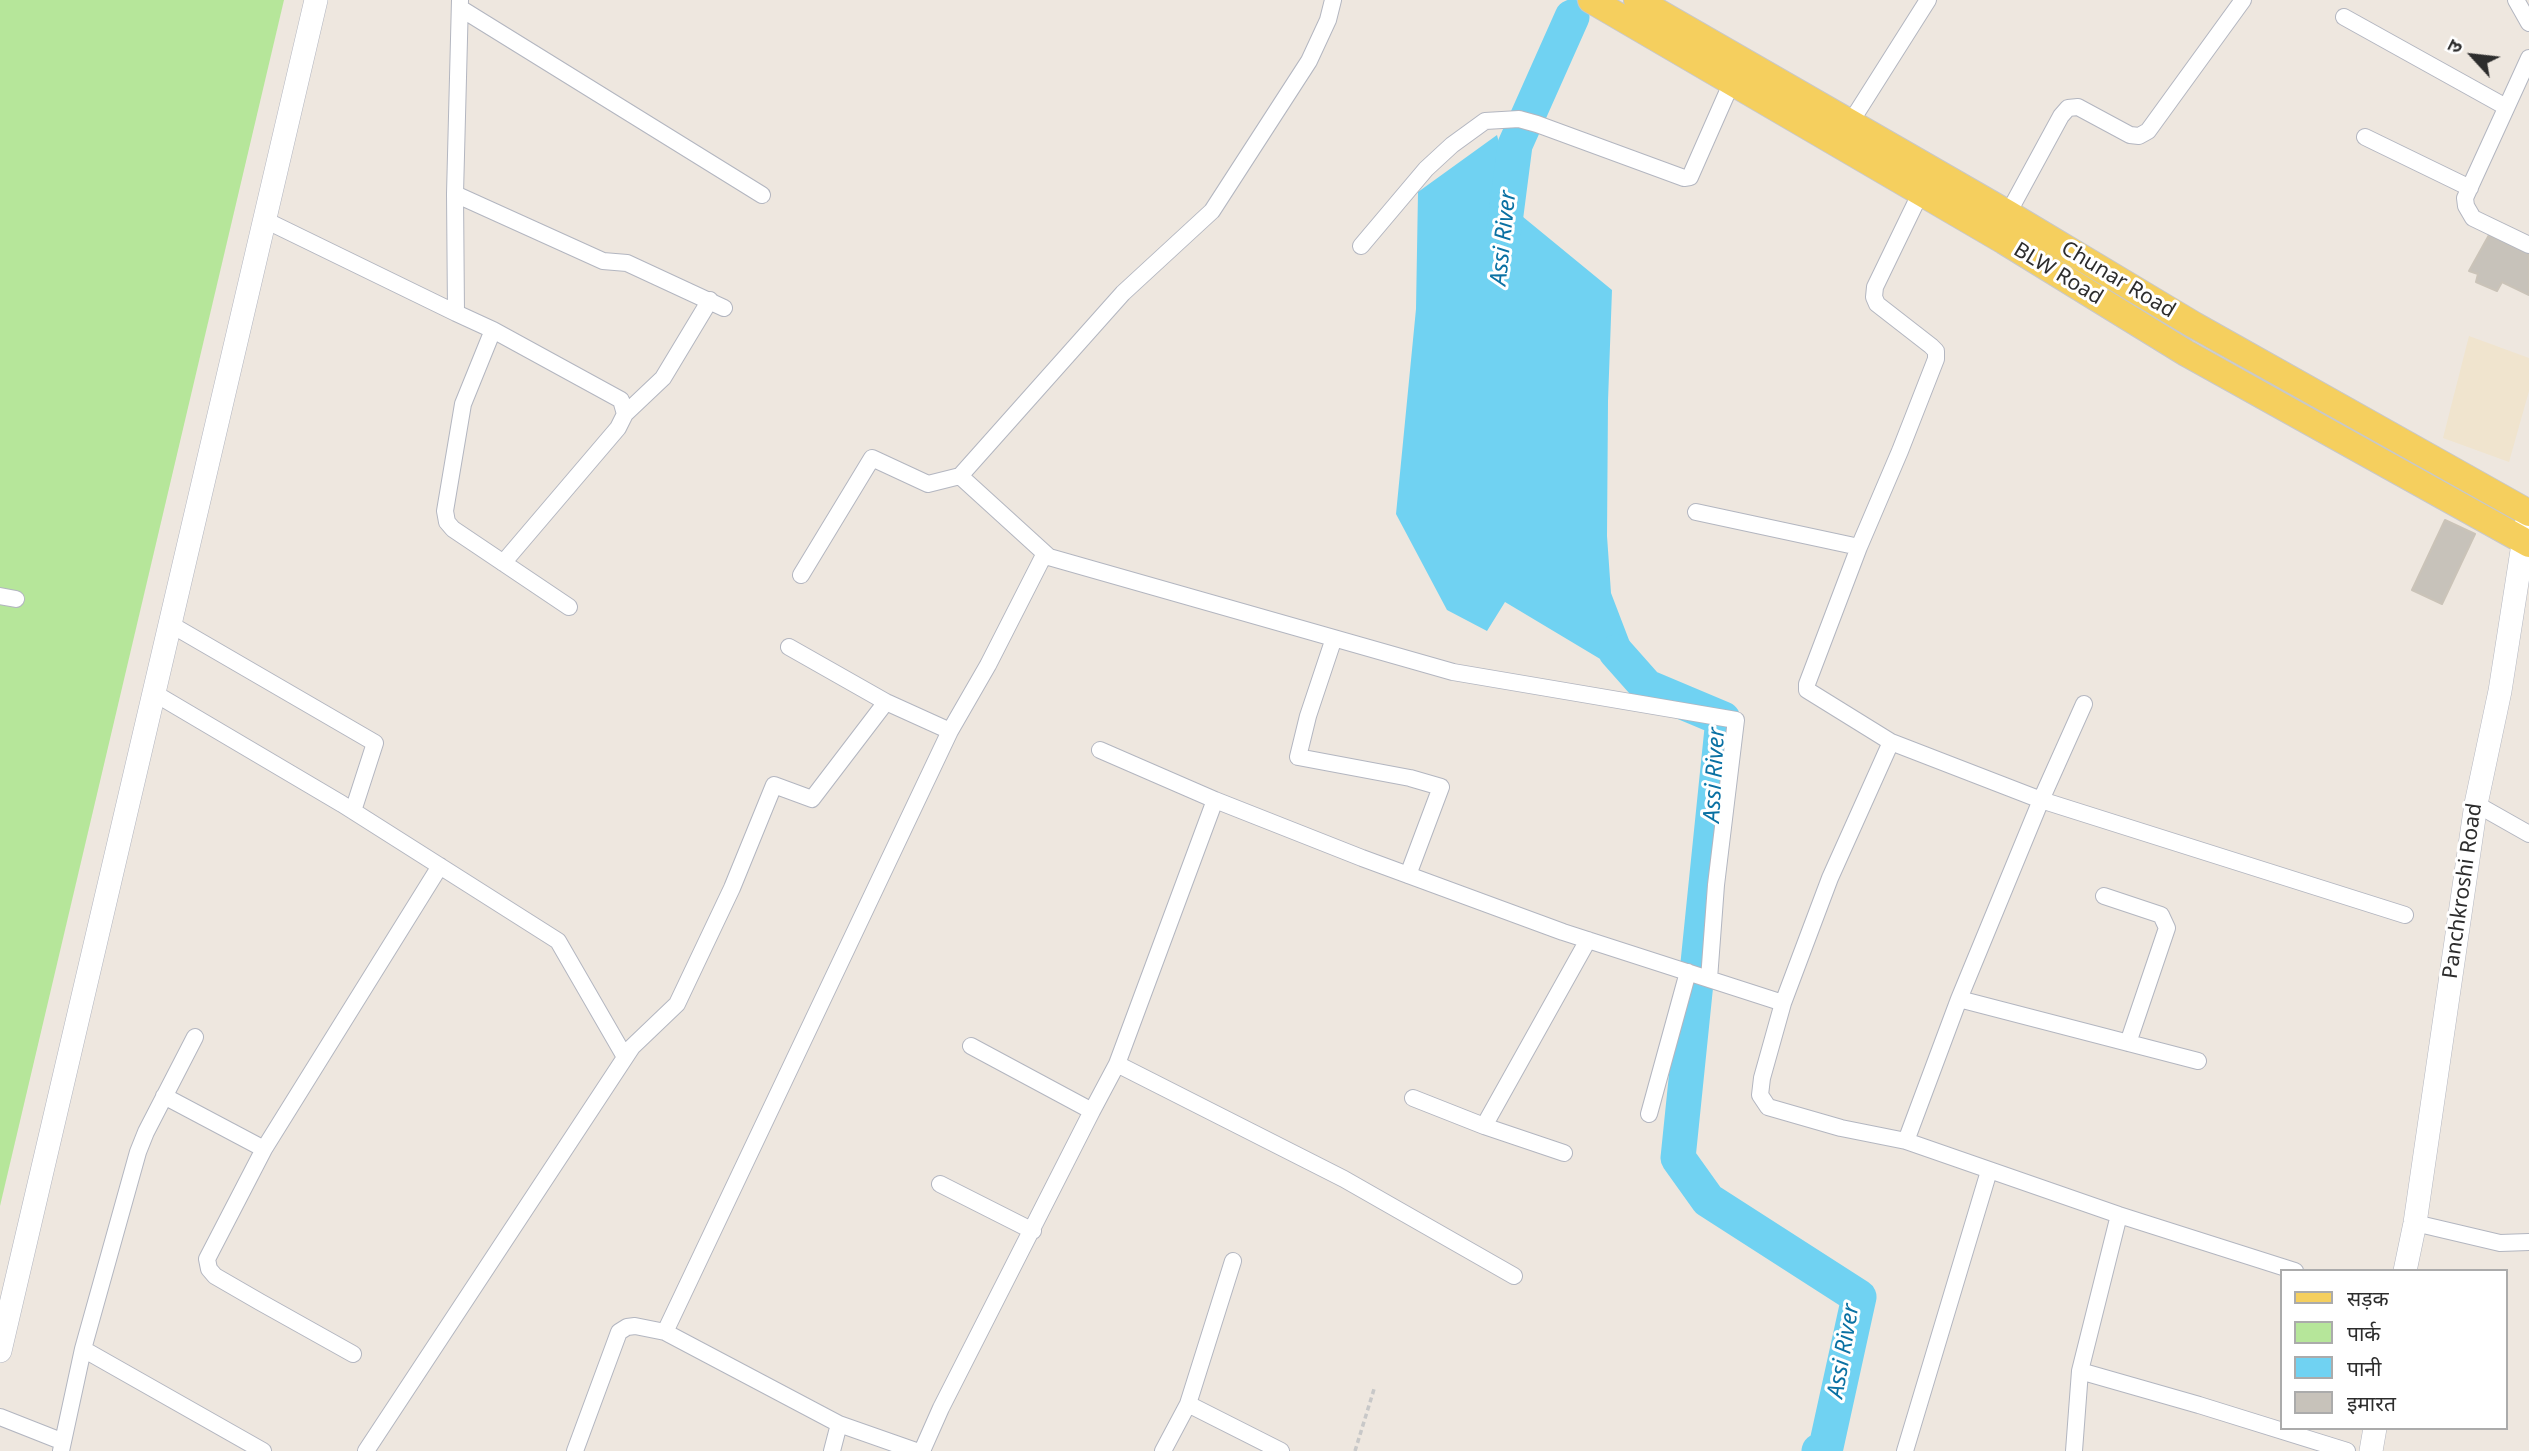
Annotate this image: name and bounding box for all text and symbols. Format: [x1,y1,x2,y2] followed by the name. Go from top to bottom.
[2438,21,2508,91] north arrow
[2440,36,2468,57] text: उ
[1485,189,1523,287] water label: Assi River
[2056,236,2180,324] street label: Chunar Road
[2009,238,2107,310] street label: BLW Road
[1699,727,1731,823] water label: Assi River
[2438,802,2488,980] street label: Panchkroshi Road
[2280,1269,2508,1430] legend
[2347,1284,2389,1312] text: सड़क
[1822,1302,1866,1400] water label: Assi River
[2347,1319,2381,1347] text: पार्क
[2347,1354,2381,1382] text: पानी
[2347,1389,2396,1417] text: इमारत

